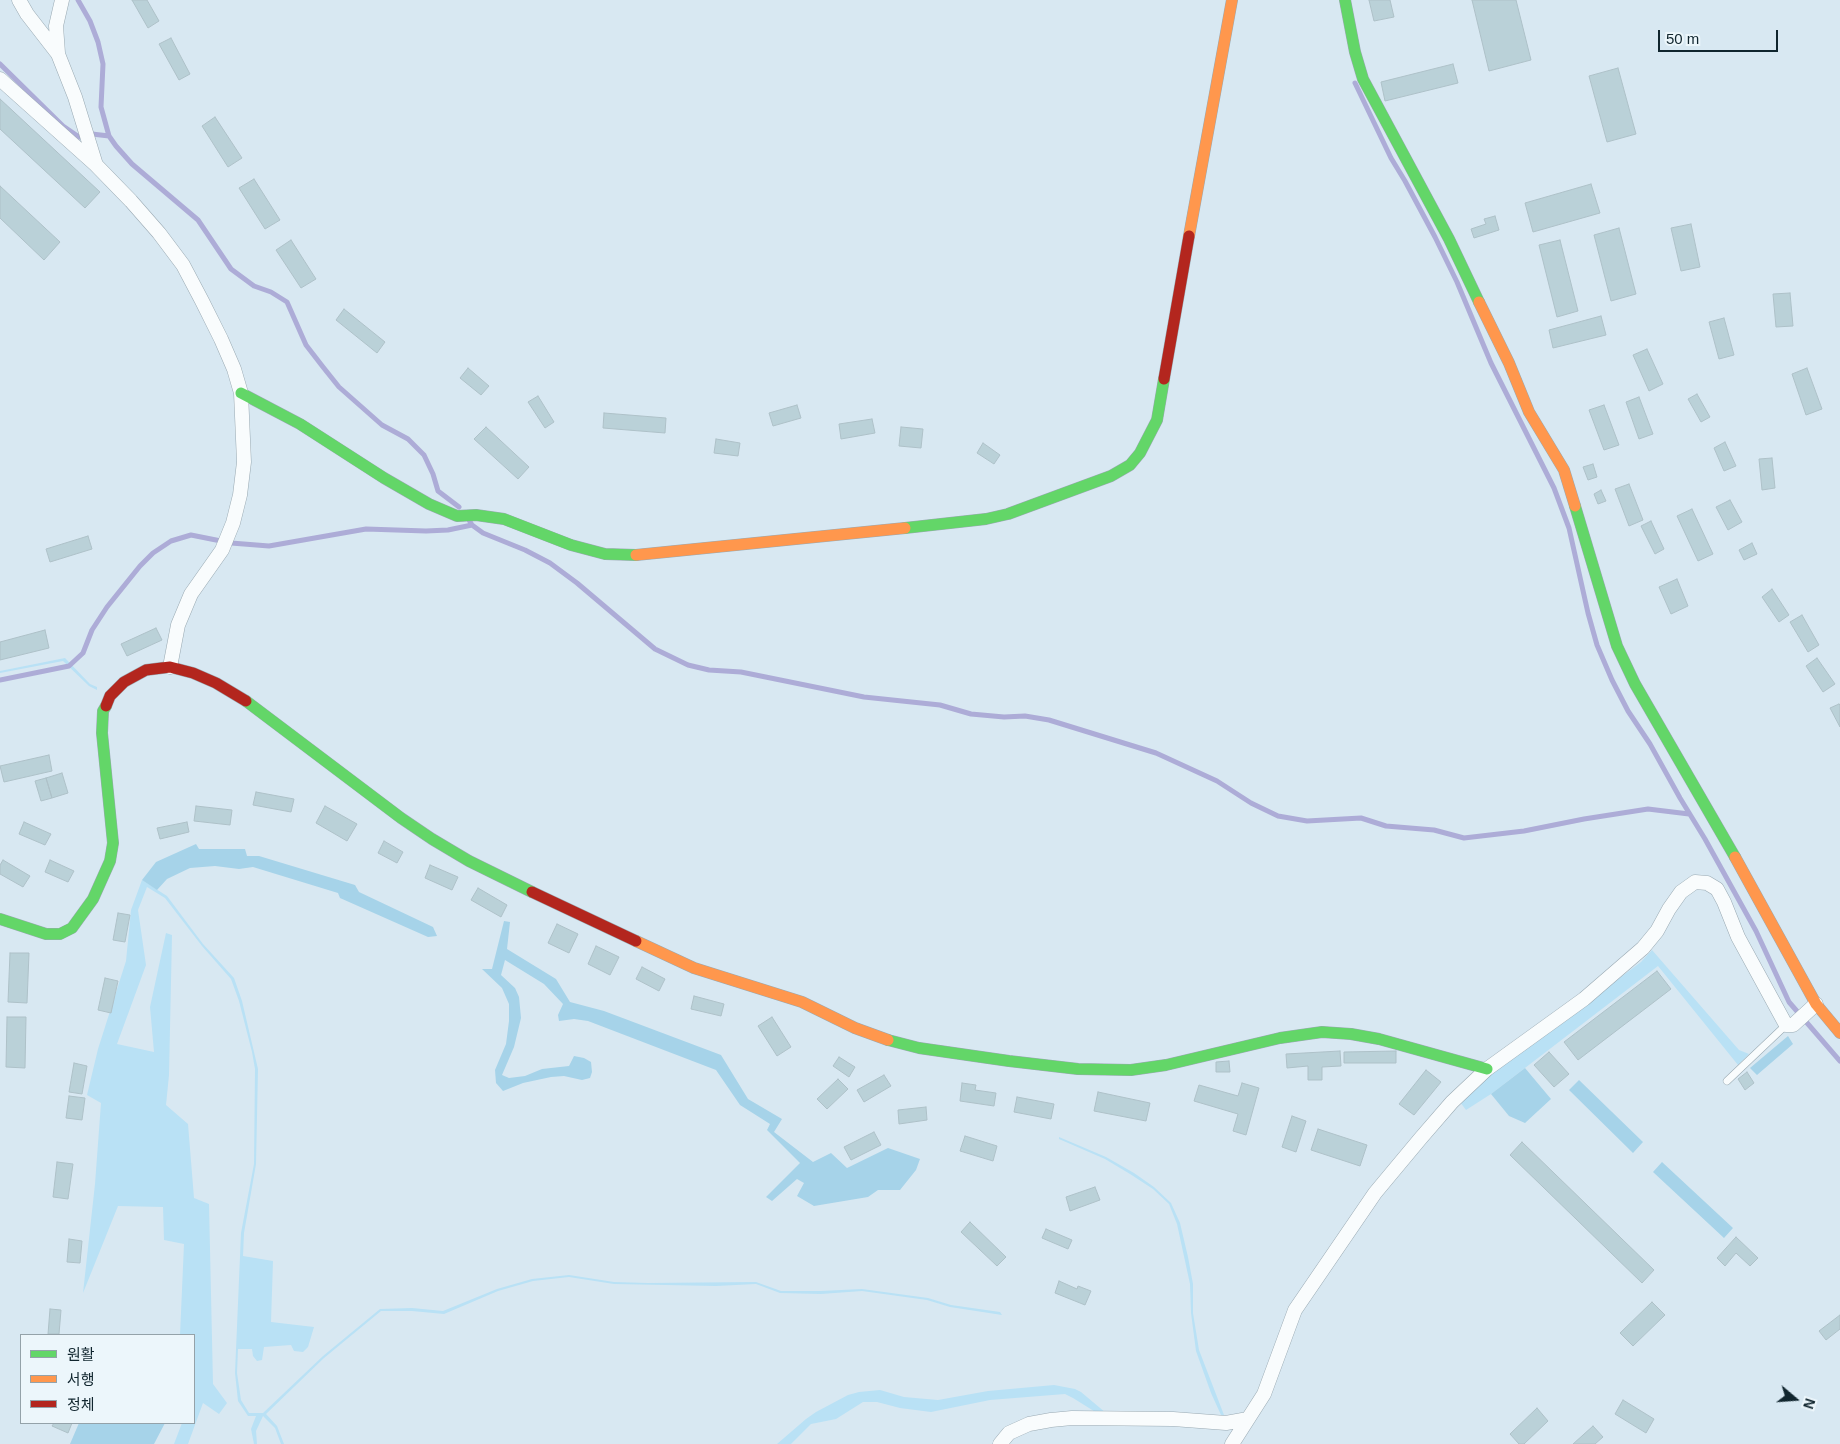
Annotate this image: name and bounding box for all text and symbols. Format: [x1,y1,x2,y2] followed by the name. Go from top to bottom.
[1660,20,1780,52] scale bar
[1666,30,1699,47] text: 50 m
[20,1334,195,1424] legend
[67,1346,95,1363] text: 원활
[67,1371,95,1388] text: 서행
[1770,1374,1820,1424] north arrow
[67,1396,95,1413] text: 정체
[1800,1396,1818,1411] text: N

